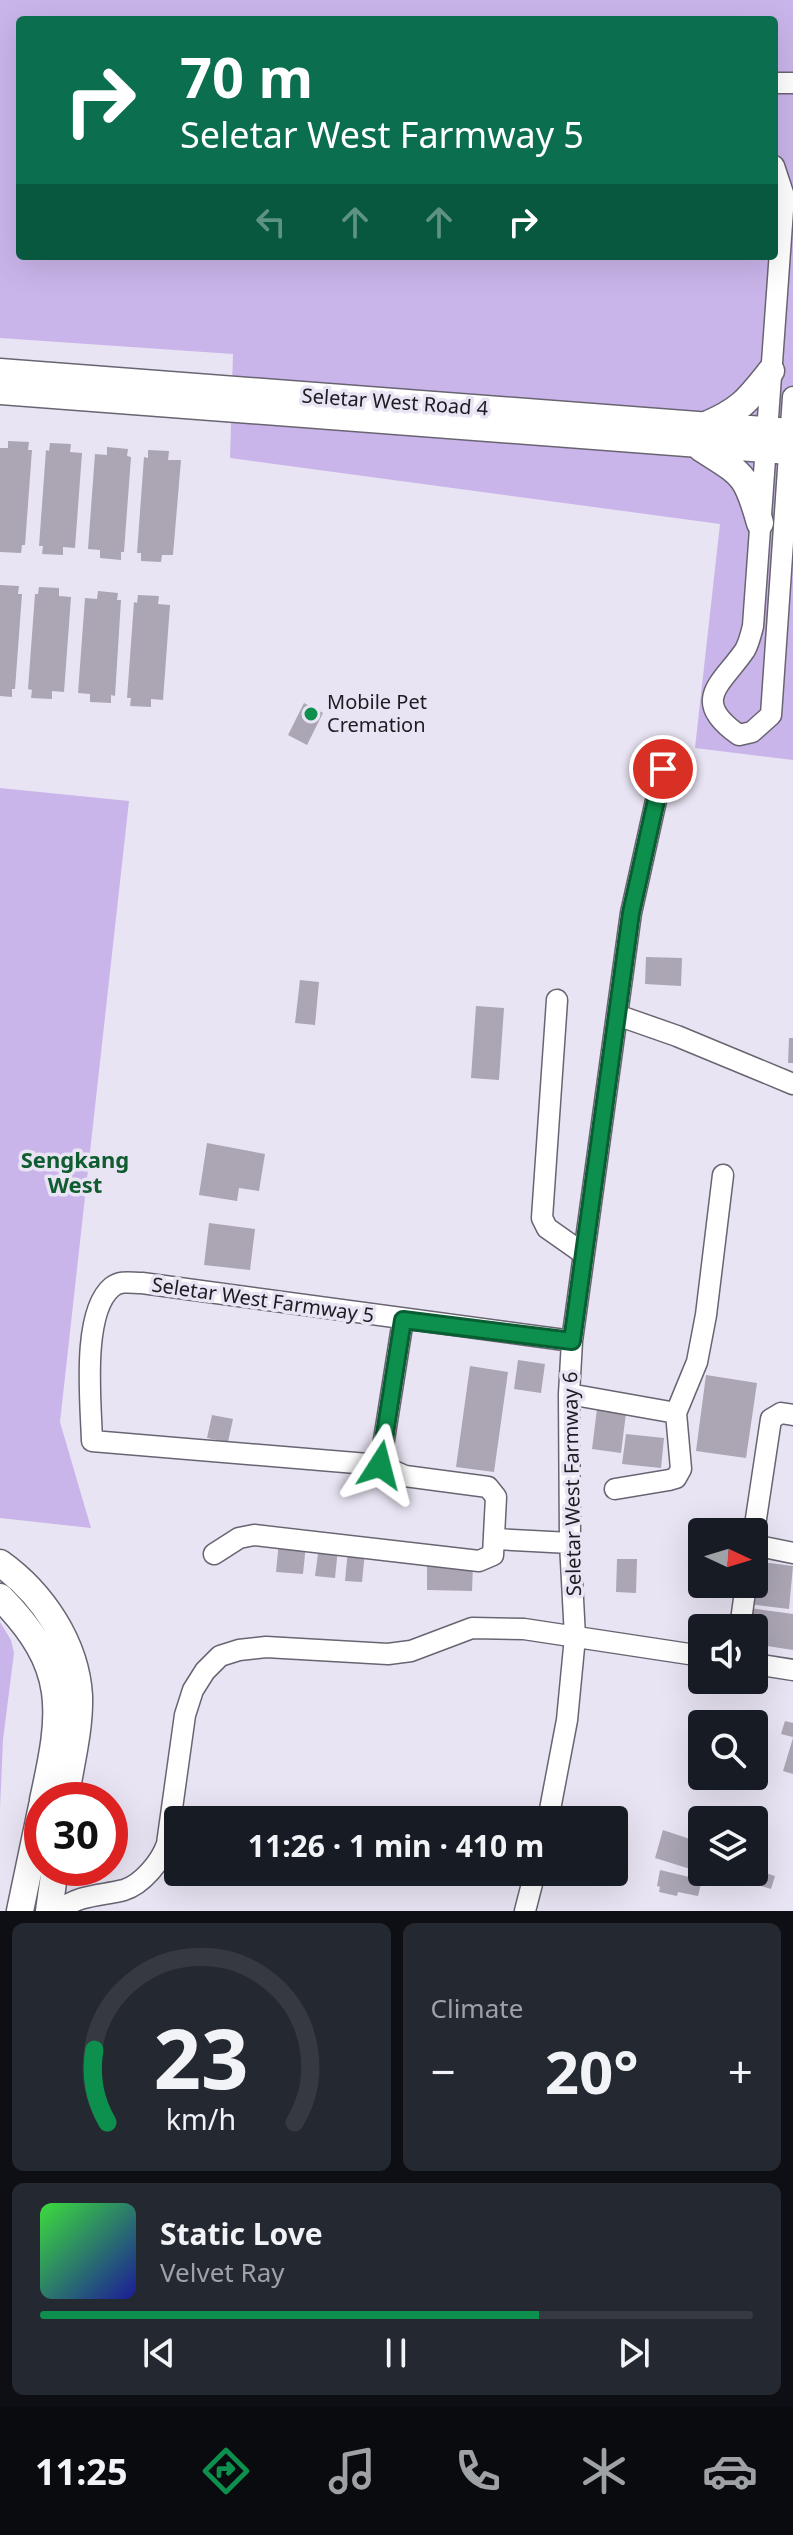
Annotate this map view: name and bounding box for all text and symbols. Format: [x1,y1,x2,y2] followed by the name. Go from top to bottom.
[180,38,313,114] text: 70 m
[48,48,152,152] icon: right
[180,110,584,159] text: Seletar West Farmway 5
[249,200,293,244] icon: left
[333,200,377,244] icon: ahead
[417,200,461,244] icon: ahead
[501,200,545,244] icon: right
[301,382,490,422] street label: Seletar West Road 4
[327,688,427,738] place label: Mobile Pet Cremation
[302,705,320,723] marker: Mobile Pet Cremation
[629,735,697,803] pin
[641,747,685,791] icon: arrive
[21,1144,129,1199] district label: Sengkang West
[150,1271,376,1328] street label: Seletar West Farmway 5
[556,1372,587,1596] street label: Seletar West Farmway 6
[338,1423,422,1507] position arrow
[688,1518,768,1598] north arrow
[688,1518,768,1886] map controls
[688,1614,768,1694] button: sound
[688,1710,768,1790] button: search
[24,1782,128,1886] speed limit sign: 30
[688,1806,768,1886] button: layers
[248,1825,544,1866] text: 11:26 · 1 min · 410 m
[431,1990,523,2026] text: Climate
[154,2000,249,2113] text: 23
[545,2030,639,2112] text: 20°
[431,2041,456,2101] text: −
[728,2041,753,2101] text: +
[166,2099,236,2138] text: km/h
[160,2213,323,2254] text: Static Love
[160,2254,285,2290] text: Velvet Ray
[137,2331,181,2375] icon: previous
[374,2331,418,2375] icon: pause
[612,2331,656,2375] icon: next
[198,2443,254,2499] icon: directions
[324,2443,380,2499] icon: music
[450,2443,506,2499] icon: phone
[576,2443,632,2499] icon: climate
[702,2443,758,2499] icon: car
[35,2447,128,2496] text: 11:25

